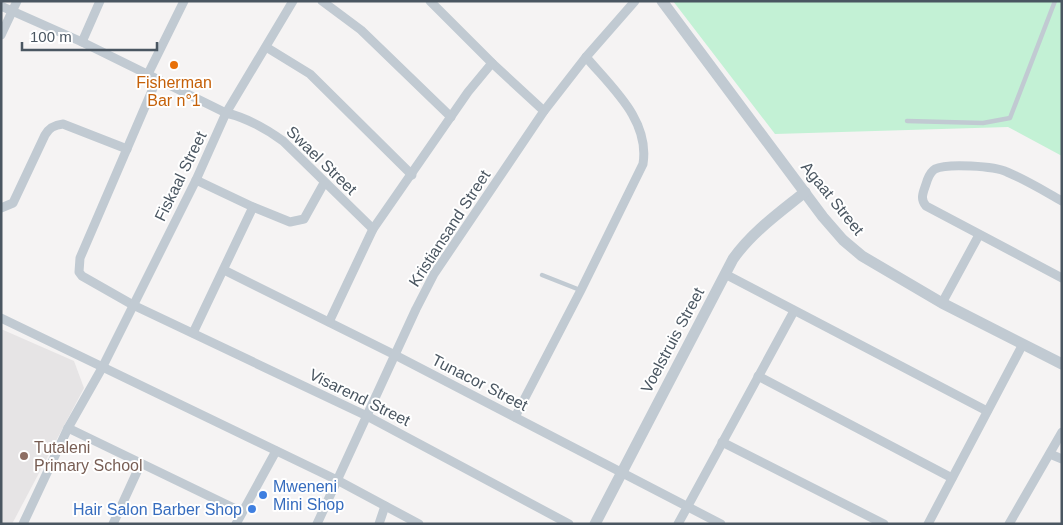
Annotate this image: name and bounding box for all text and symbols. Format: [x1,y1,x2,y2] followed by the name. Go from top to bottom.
[22,20,158,52] scale bar
[30,28,72,45] text: 100 m
[168,59,180,71] marker: Fisherman Bar n°1
[136,74,212,109] place label: Fisherman Bar n°1
[283,123,361,198] street label: Swael Street
[151,128,210,224] street label: Fiskaal Street
[798,158,868,239] street label: Agaat Street
[405,166,494,290] street label: Kristiansand Street
[638,284,708,396] street label: Voelstruis Street
[429,351,531,414] street label: Tunacor Street
[307,366,413,429] street label: Visarend Street
[34,439,142,474] place label: Tutaleni Primary School
[18,450,30,462] marker: Tutaleni Primary School
[273,478,344,513] place label: Mweneni Mini Shop
[257,489,269,501] marker: Mweneni Mini Shop
[73,501,242,518] place label: Hair Salon Barber Shop
[246,503,258,515] marker: Hair Salon Barber Shop

